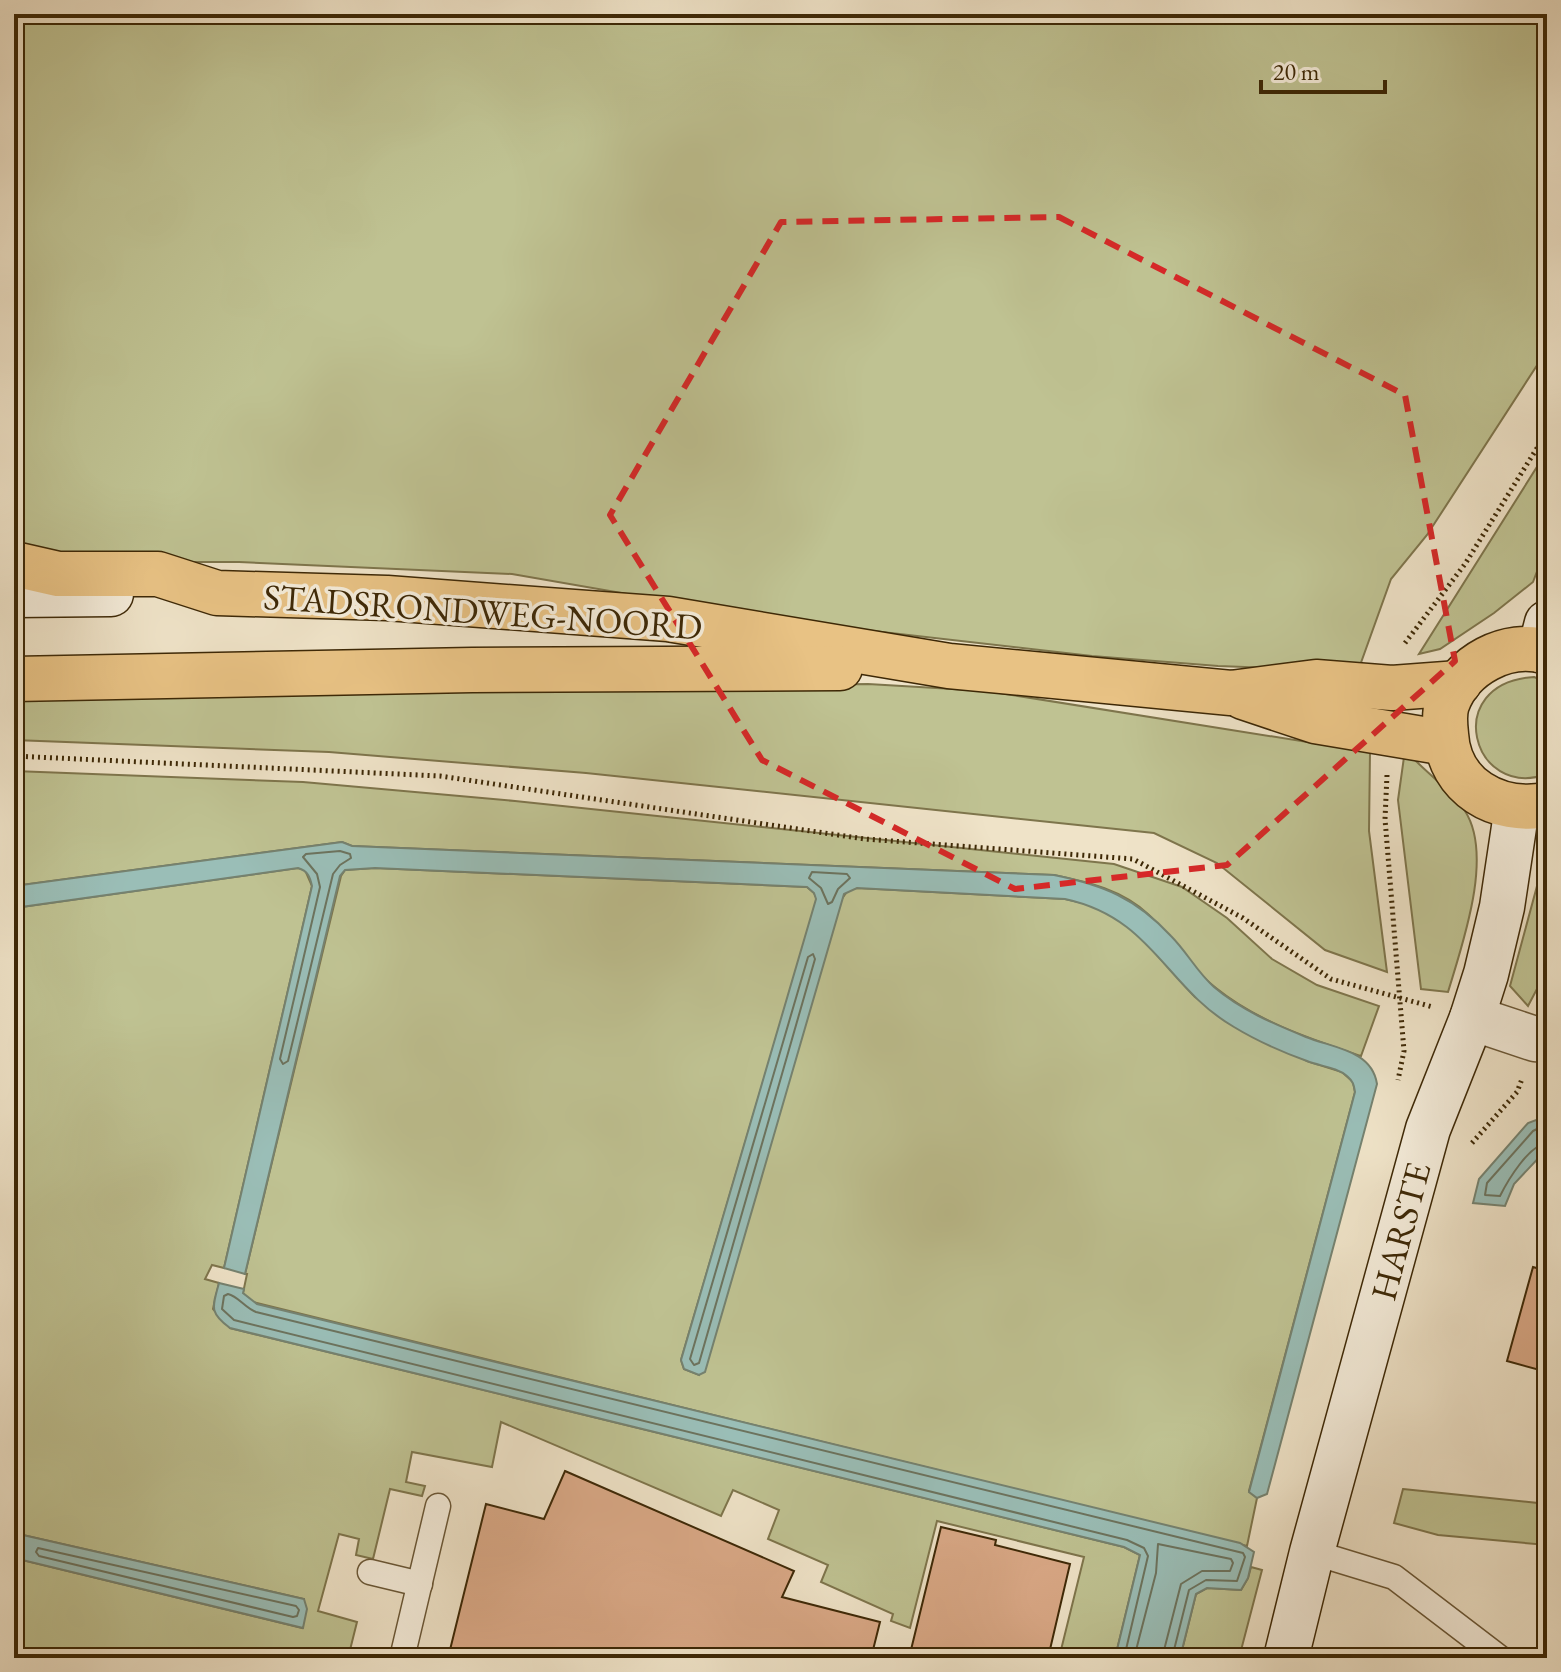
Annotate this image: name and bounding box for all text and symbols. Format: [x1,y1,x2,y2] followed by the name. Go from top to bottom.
[1261,44,1385,94] scale bar
[1273,56,1320,87] text: 20 m
[262,573,704,650] street label: STADSRONDWEG-NOORD
[1360,1157,1441,1305] street label: HARSTE

